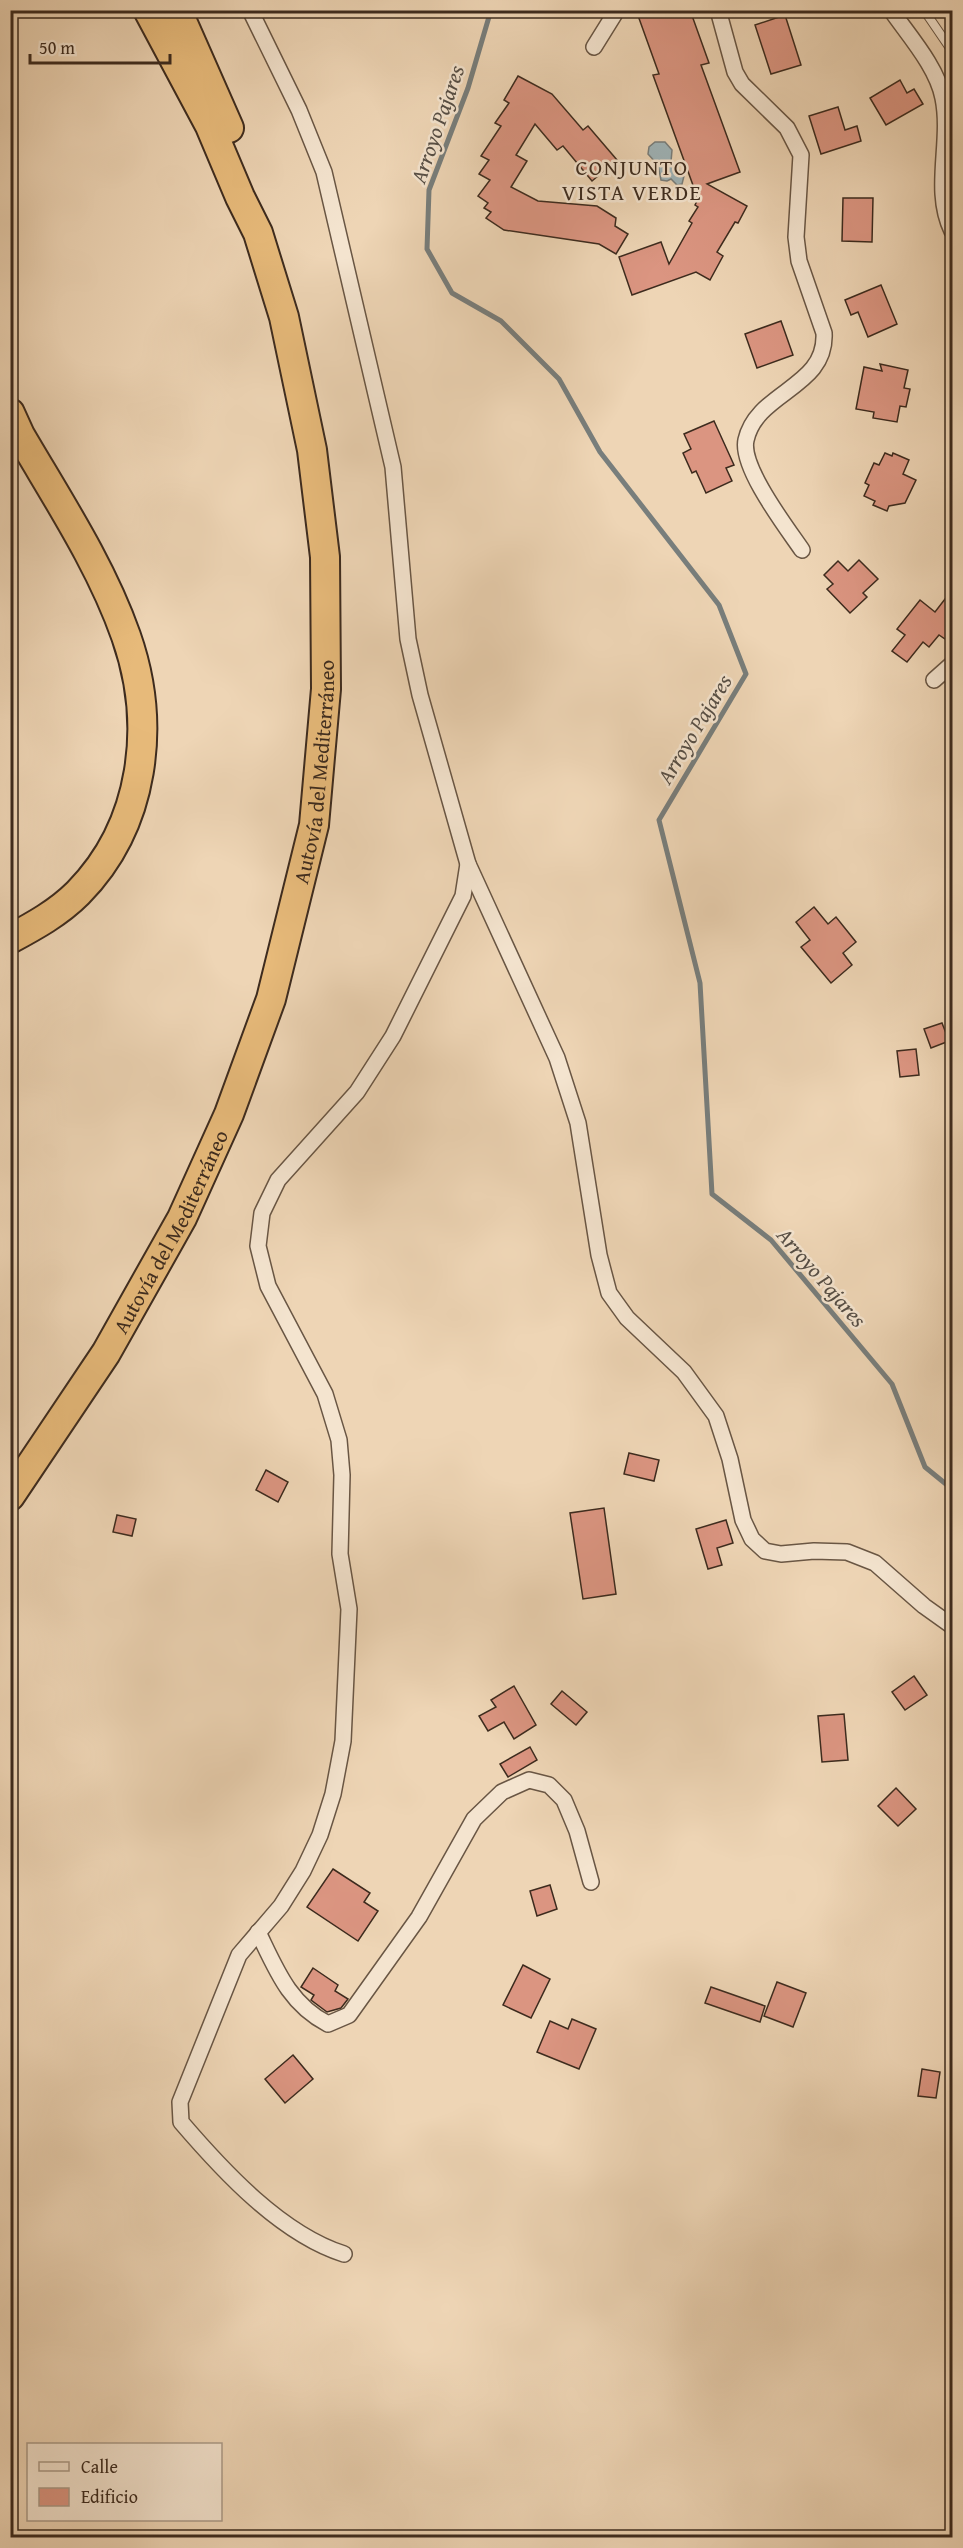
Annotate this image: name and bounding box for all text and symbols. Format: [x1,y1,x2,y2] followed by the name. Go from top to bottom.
[30,27,170,65] scale bar
[39,34,75,61] text: 50 m
[402,61,472,188] water label: Arroyo Pajares
[562,151,702,208] district label: CONJUNTO VISTA VERDE
[285,660,342,887] street label: Autovía del Mediterráneo
[648,668,739,791] water label: Arroyo Pajares
[105,1125,235,1339] street label: Autovía del Mediterráneo
[769,1219,874,1334] water label: Arroyo Pajares
[27,2443,222,2521] legend
[81,2453,118,2480] text: Calle
[81,2483,138,2510] text: Edificio

